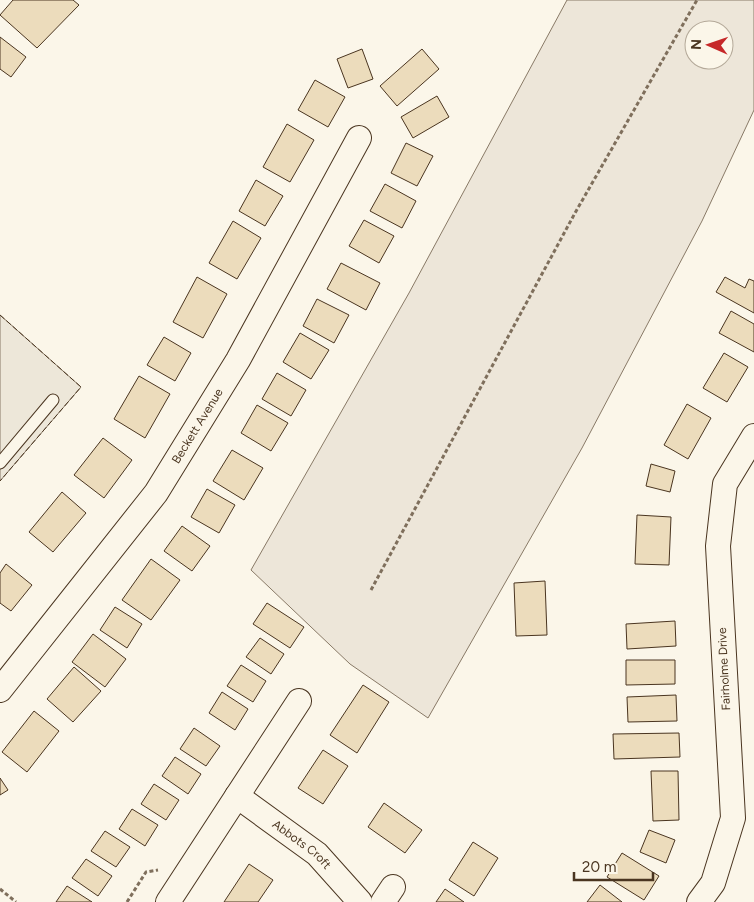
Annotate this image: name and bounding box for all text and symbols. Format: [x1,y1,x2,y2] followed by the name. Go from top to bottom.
[684,20,734,70] north arrow
[688,39,705,50] text: N
[169,386,226,466] street label: Beckett Avenue
[715,627,733,711] street label: Fairholme Drive
[270,817,334,872] street label: Abbots Croft
[574,850,653,882] scale bar
[582,858,616,876] text: 20 m

